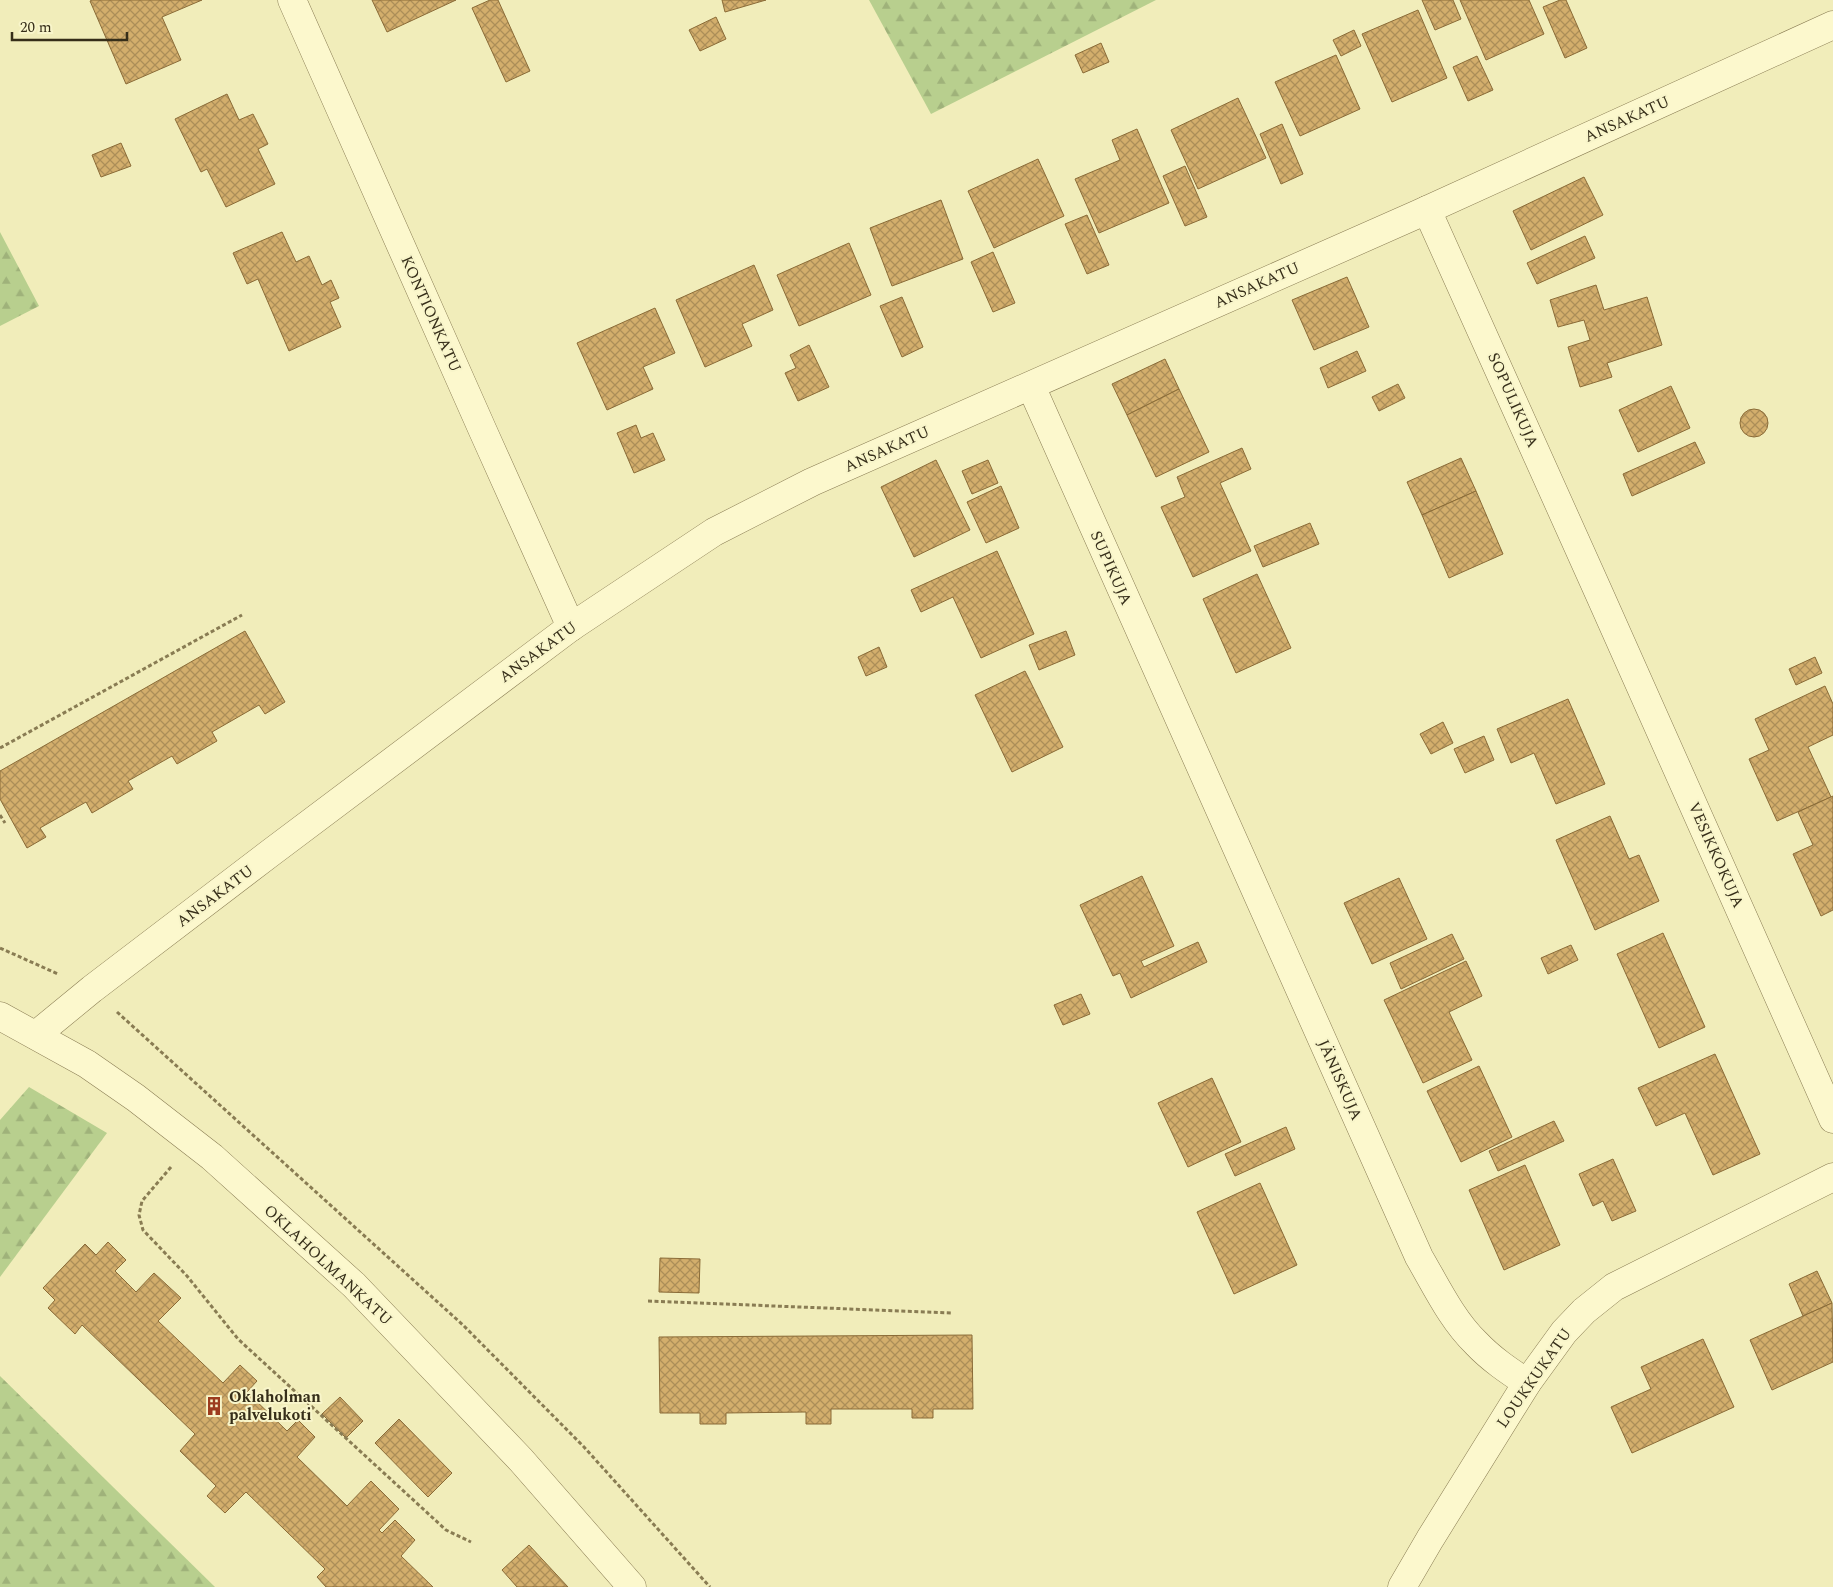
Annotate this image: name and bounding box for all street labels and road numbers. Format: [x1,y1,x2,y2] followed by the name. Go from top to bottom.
[1580,89,1674,149] street label: ANSAKATU
[395,252,467,376] street label: KONTIONKATU
[1210,255,1304,315] street label: ANSAKATU
[1481,349,1545,451] street label: SOPULIKUJA
[840,419,934,479] street label: ANSAKATU
[1084,527,1138,609] street label: SUPIKUJA
[494,615,582,689] street label: ANSAKATU
[1682,798,1750,912] street label: VESIKKOKUJA
[171,859,259,933] street label: ANSAKATU
[1311,1036,1369,1124] street label: JÄNISKUJA
[258,1199,398,1331] street label: OKLAHOLMANKATU
[1490,1323,1578,1433] street label: LOUKKUKATU

